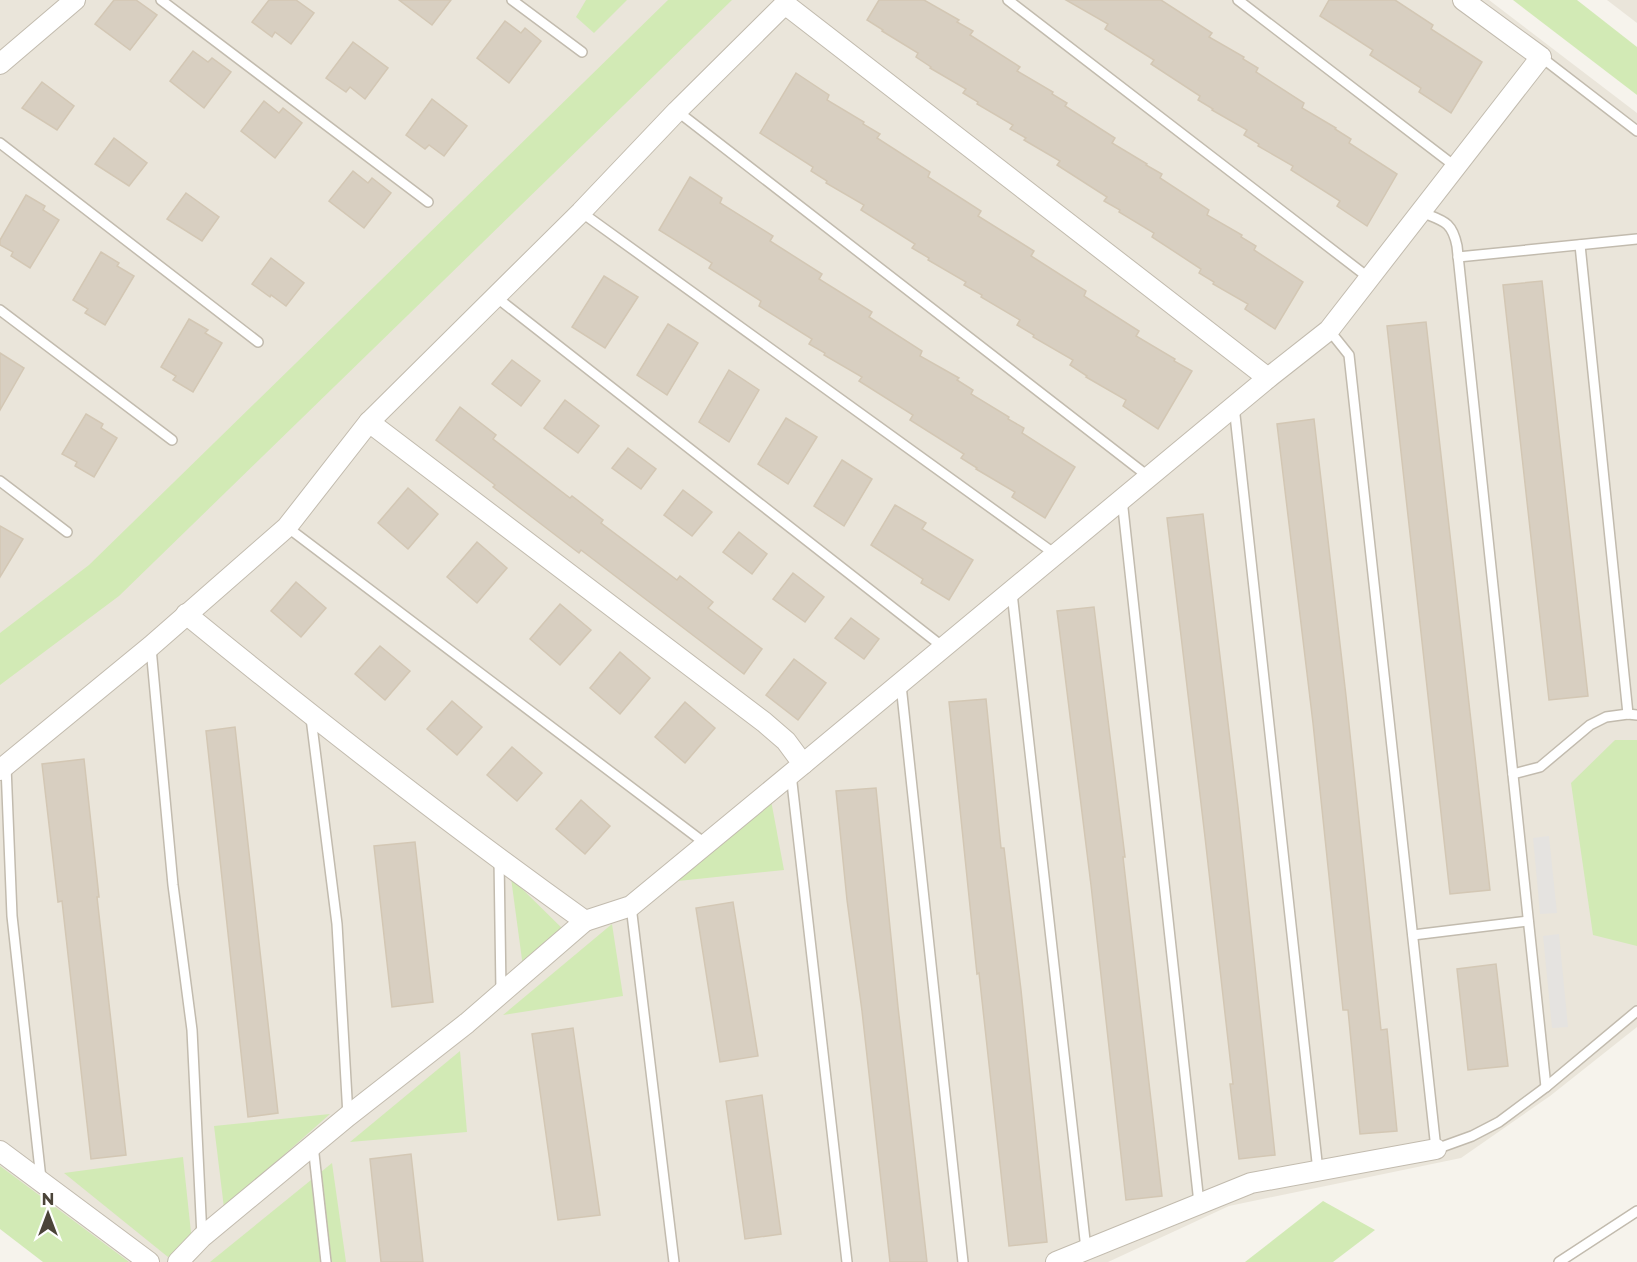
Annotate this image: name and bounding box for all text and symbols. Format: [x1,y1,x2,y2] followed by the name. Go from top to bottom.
[18,1184,78,1244] north arrow
[42,1190,54,1209] text: N

